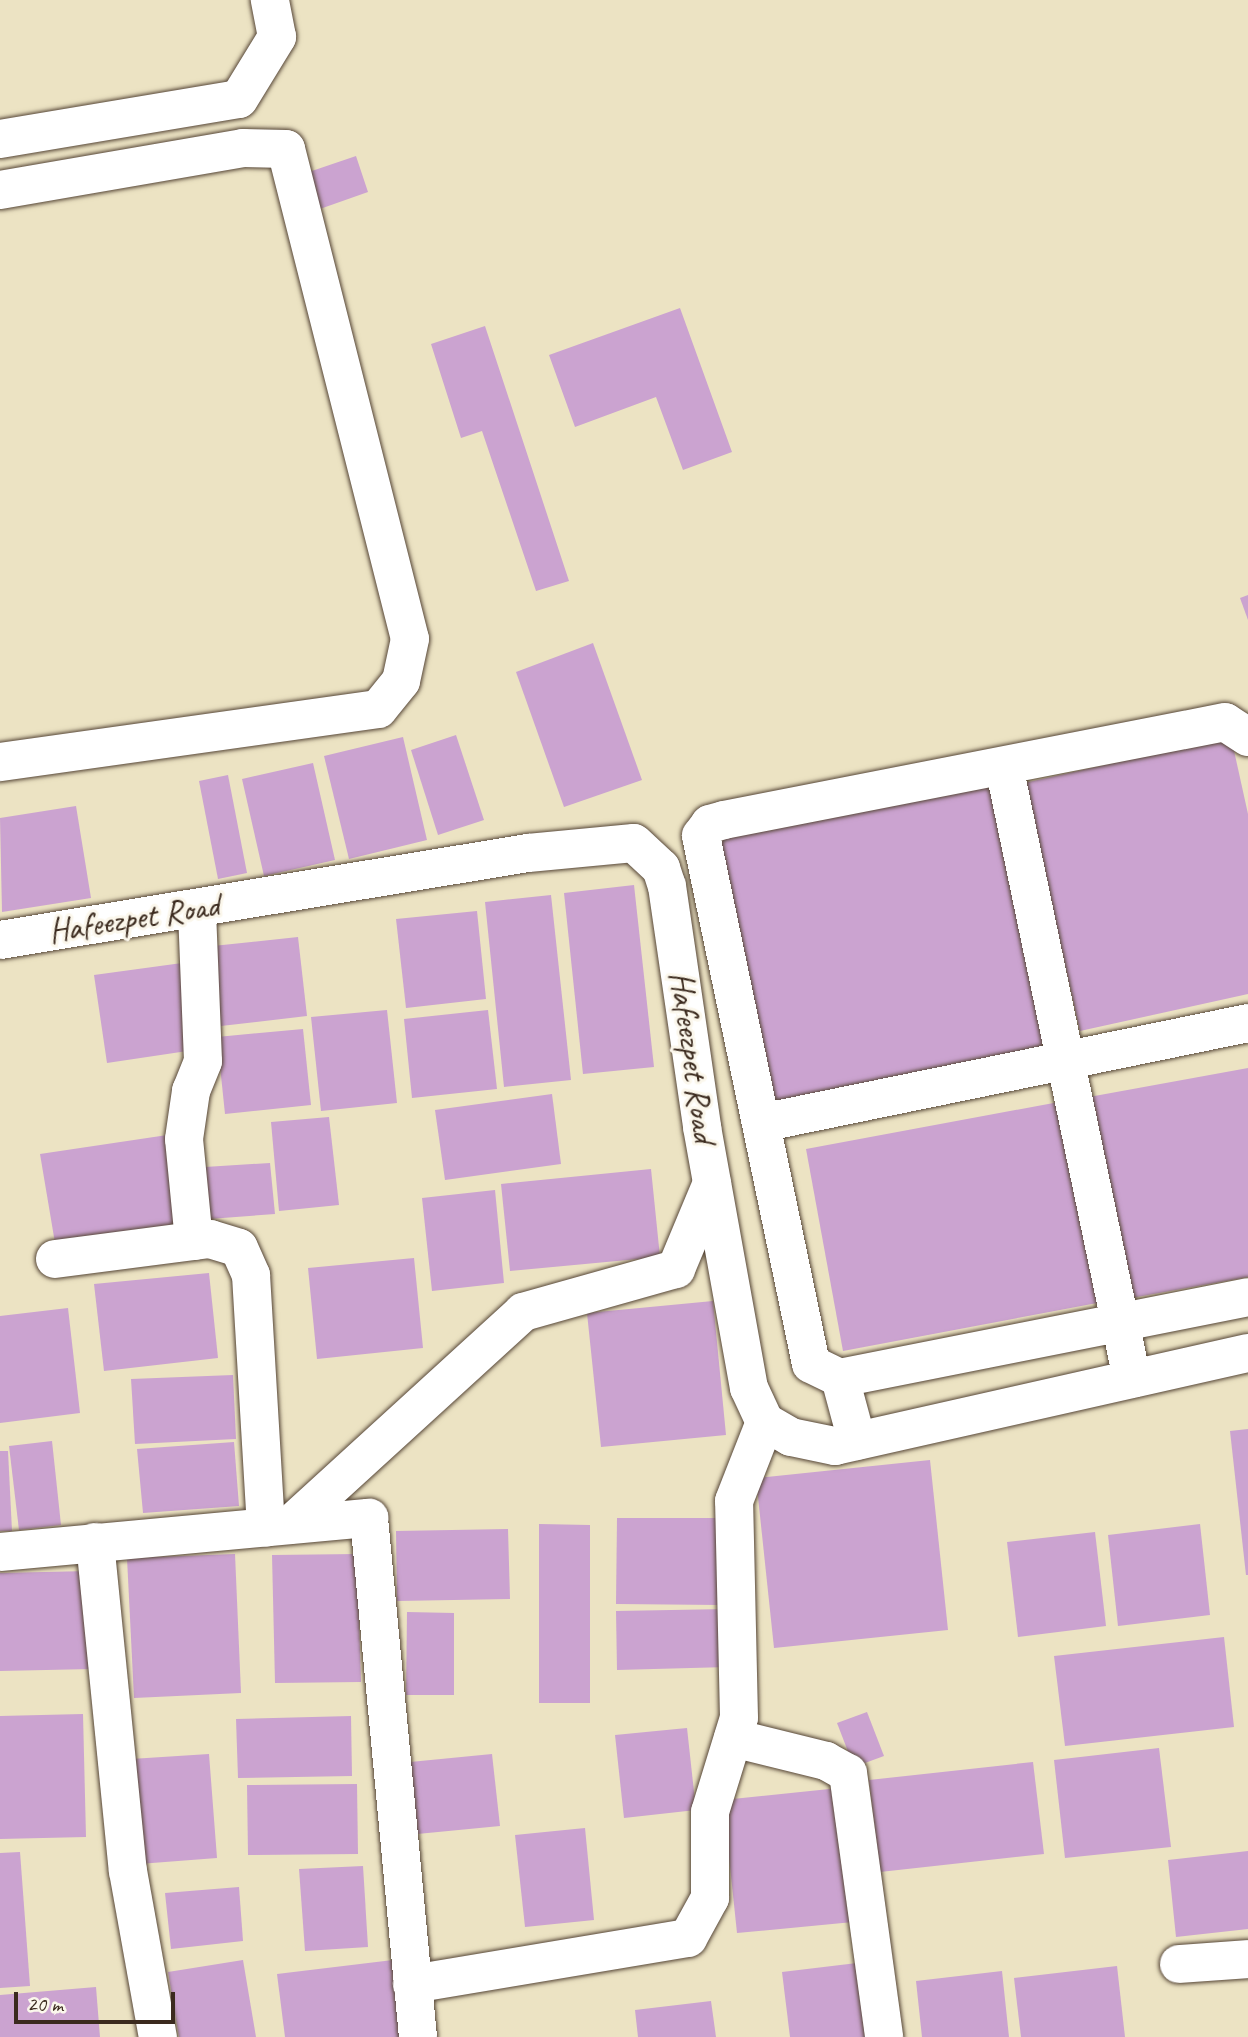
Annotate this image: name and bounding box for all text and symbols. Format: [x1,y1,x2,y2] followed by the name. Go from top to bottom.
[46,886,222,952] street label: Hafeezpet Road
[660,969,724,1145] street label: Hafeezpet Road
[18,1978,178,2022] scale bar
[27,1991,63,2017] text: 20 m

